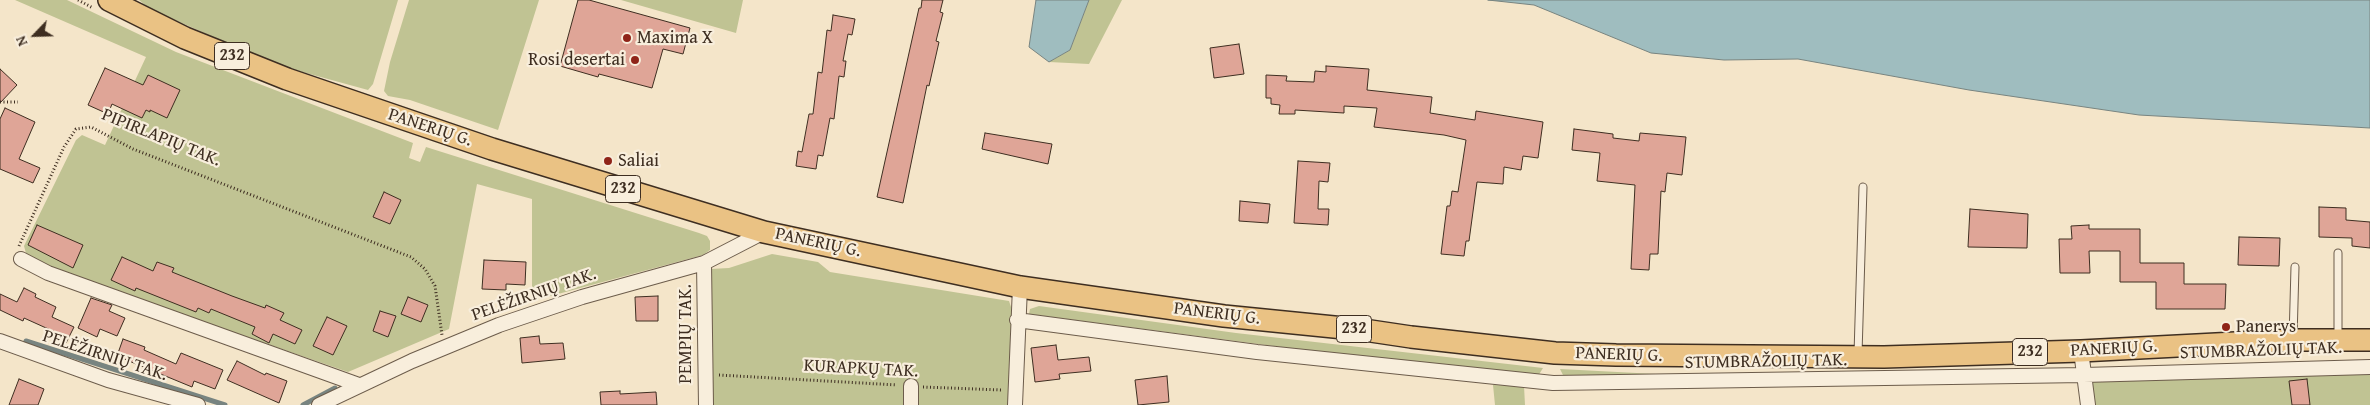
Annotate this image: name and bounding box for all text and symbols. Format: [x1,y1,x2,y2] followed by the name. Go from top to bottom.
[10,10,60,60] north arrow
[637,27,713,49] place label: Maxima X
[621,32,633,44] marker: Maxima X
[10,33,32,49] text: N
[214,42,250,70] road number: 232
[528,49,625,71] place label: Rosi desertai
[629,54,641,66] marker: Rosi desertai
[98,104,224,172] street label: PIPIRLAPIŲ TAK.
[385,104,475,152] street label: PANERIŲ G.
[618,150,659,172] place label: Saliai
[602,155,614,167] marker: Saliai
[606,175,640,202] road number: 232
[773,223,863,263] street label: PANERIŲ G.
[469,264,599,326] street label: PELĖŽIRNIŲ TAK.
[675,284,697,384] street label: PEMPIŲ TAK.
[1172,298,1262,330] street label: PANERIŲ G.
[1336,316,1372,342] road number: 232
[2236,316,2296,338] place label: Panerys
[2220,321,2232,333] marker: Panerys
[40,326,170,386] street label: PELĖŽIRNIŲ TAK.
[2070,336,2158,362] street label: PANERIŲ G.
[2179,337,2343,365] street label: STUMBRAŽOLIŲ TAK.
[2012,338,2048,366] road number: 232
[1575,343,1663,367] street label: PANERIŲ G.
[1685,350,1847,374] street label: STUMBRAŽOLIŲ TAK.
[803,355,919,383] street label: KURAPKŲ TAK.

